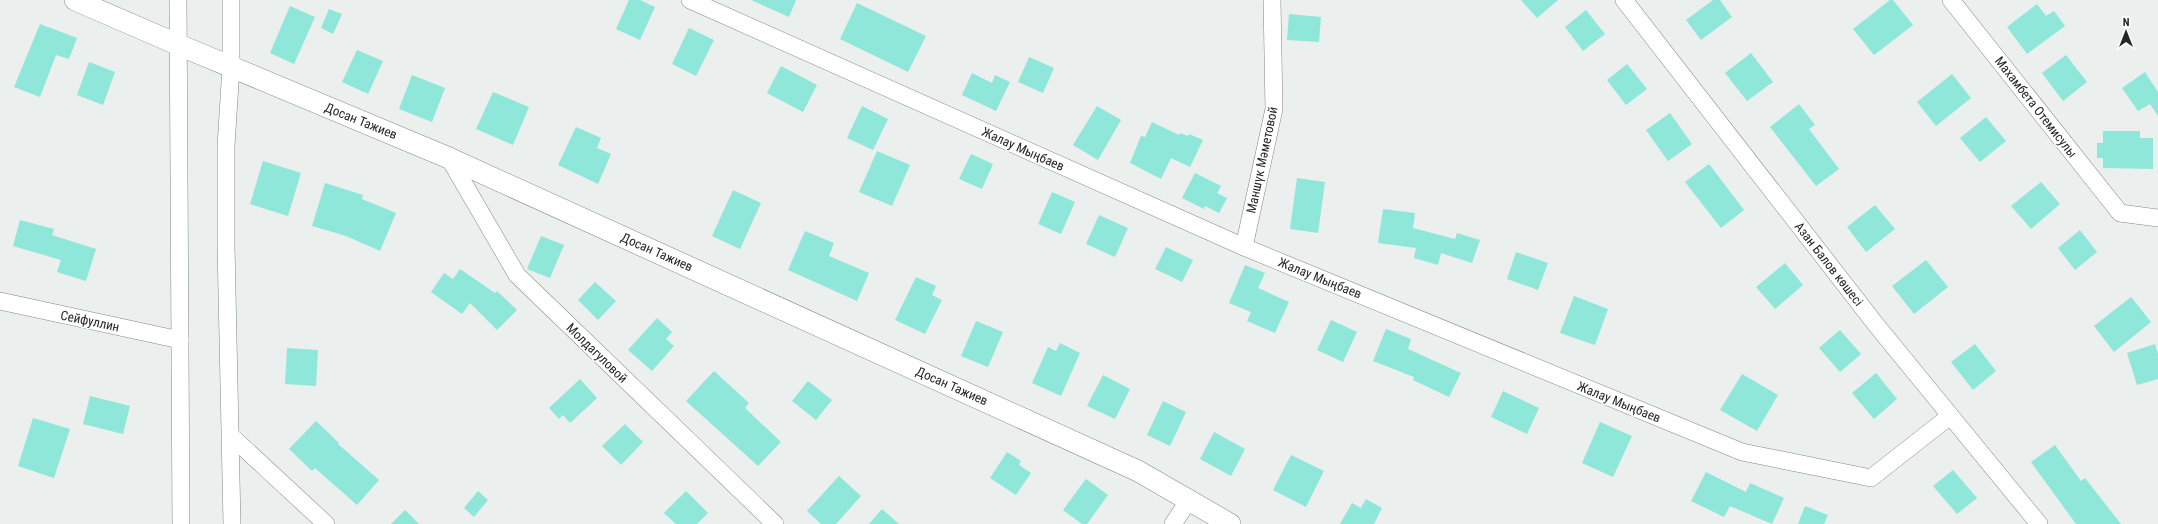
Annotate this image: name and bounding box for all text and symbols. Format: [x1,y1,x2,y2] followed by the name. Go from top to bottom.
[2106,12,2146,52] north arrow
[2123,16,2130,29] text: N
[1992,54,2080,160] street label: Махамбета Отемисулы
[323,100,399,142] street label: Досан Тажиев
[1243,105,1281,215] street label: Маншүк Мәметовой
[980,124,1066,174] street label: Жалау Мыңбаев
[1792,219,1866,309] street label: Азан Балов көшесі
[619,230,695,274] street label: Досан Тажиев
[1276,254,1364,302] street label: Жалау Мыңбаев
[59,307,121,335] street label: Сейфуллин
[563,320,631,386] street label: Молдагуловой
[914,364,990,408] street label: Досан Тажиев
[1575,378,1663,426] street label: Жалау Мыңбаев

